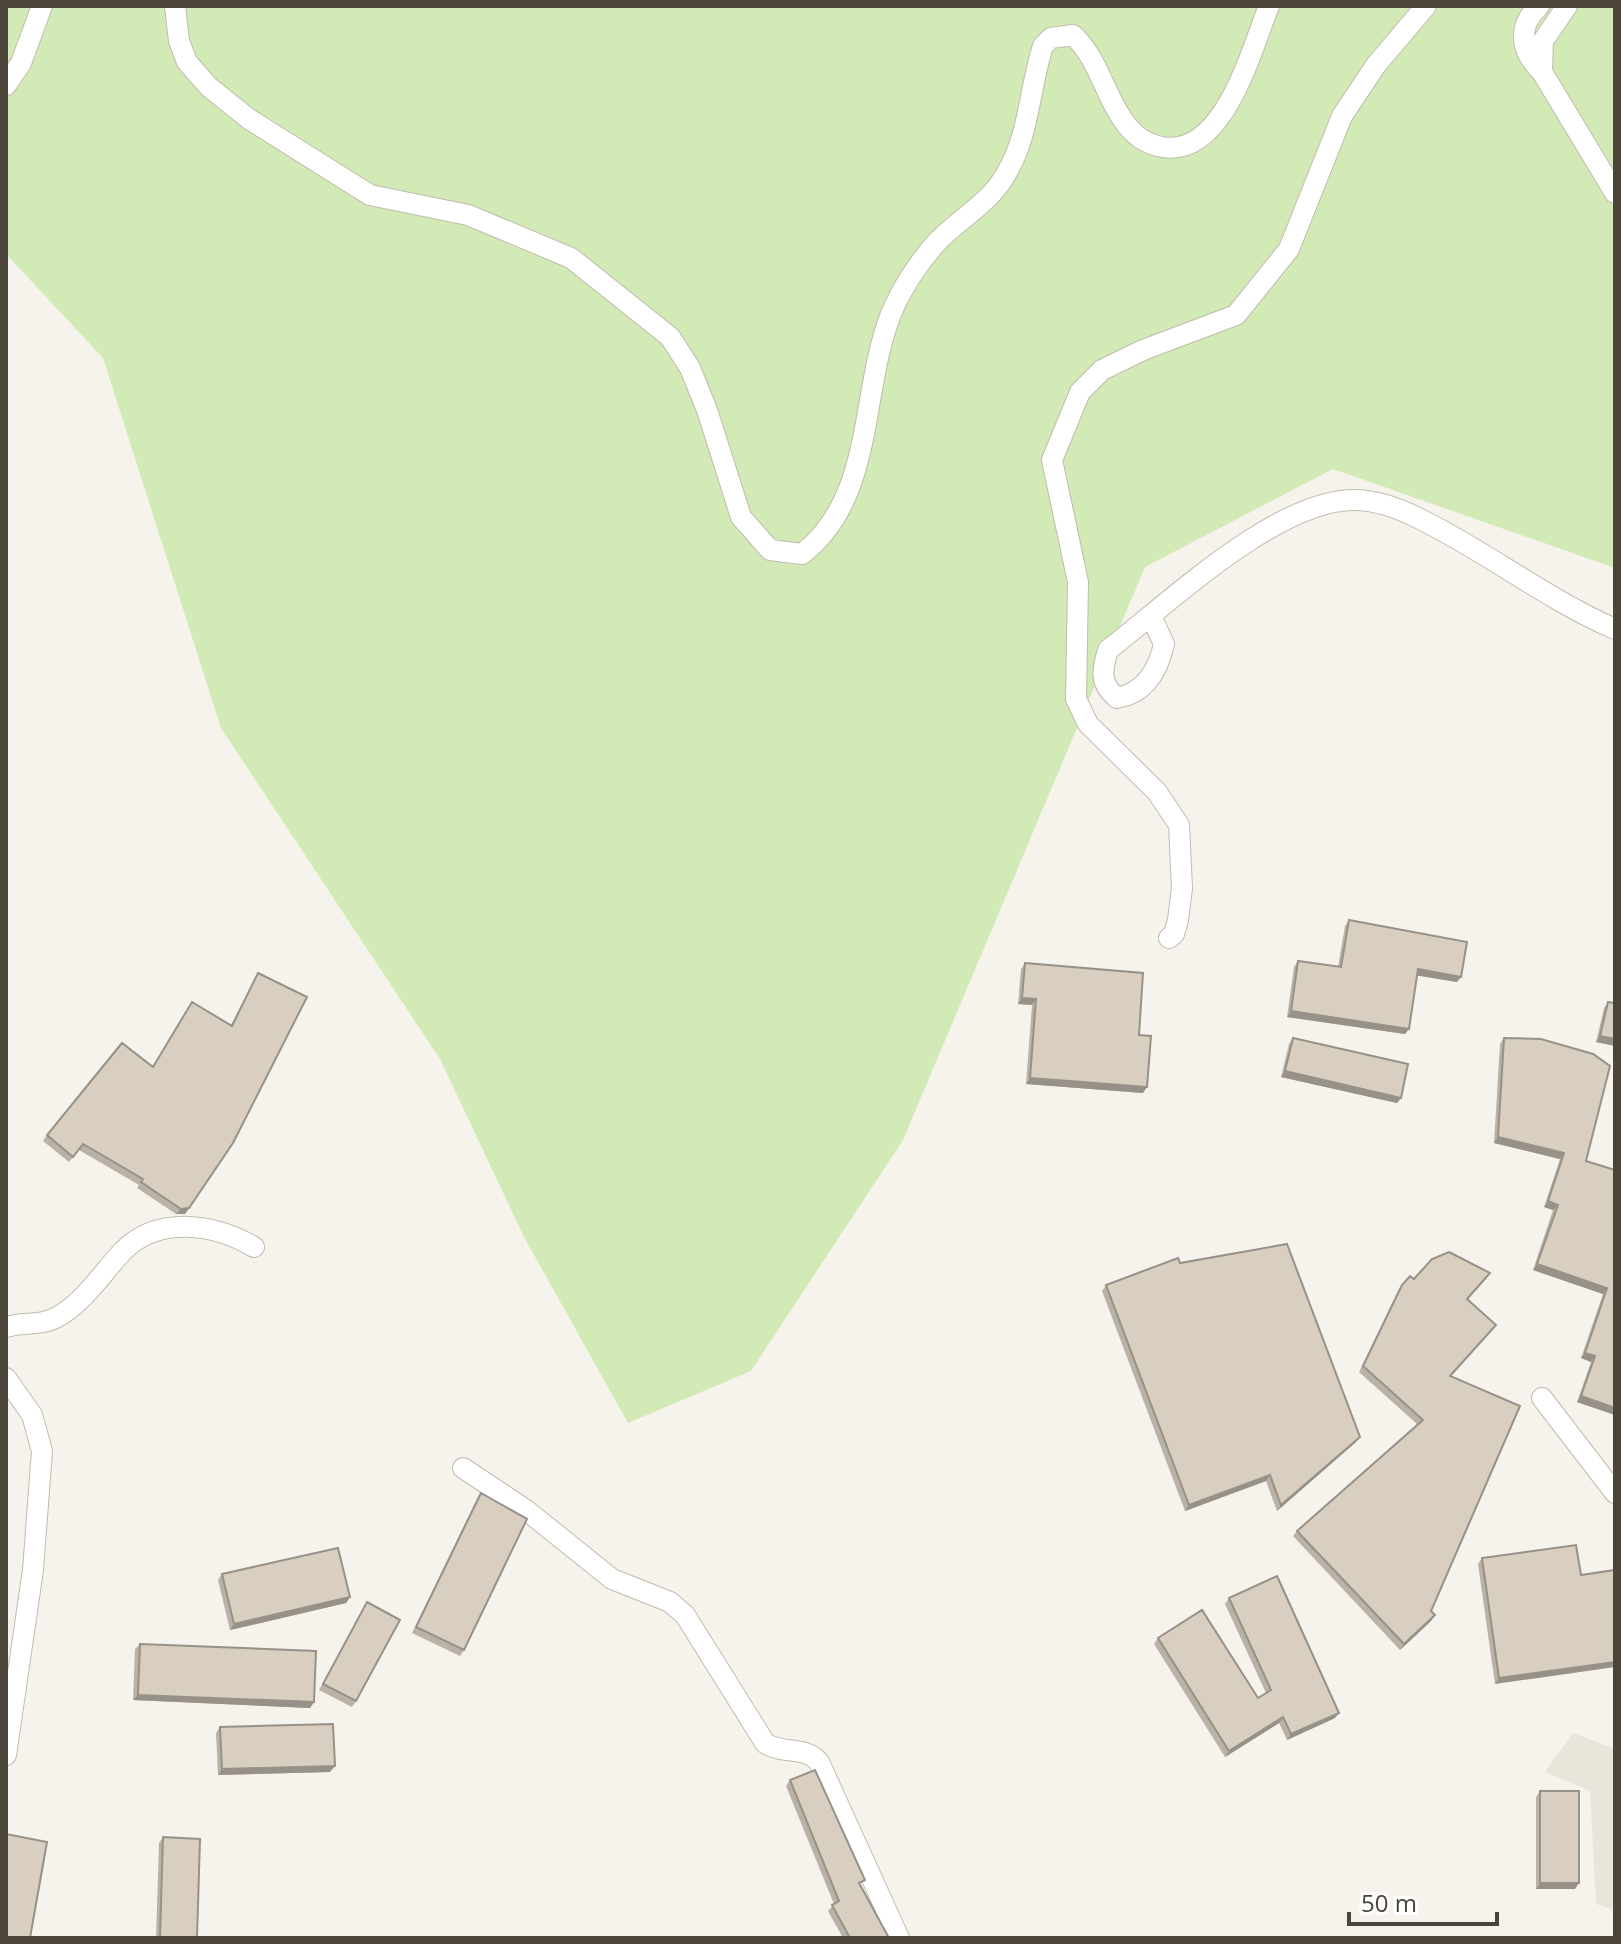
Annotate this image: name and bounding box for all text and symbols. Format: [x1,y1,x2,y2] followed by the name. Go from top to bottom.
[1349,1876,1497,1926] scale bar
[1361,1886,1417,1919] text: 50 m

